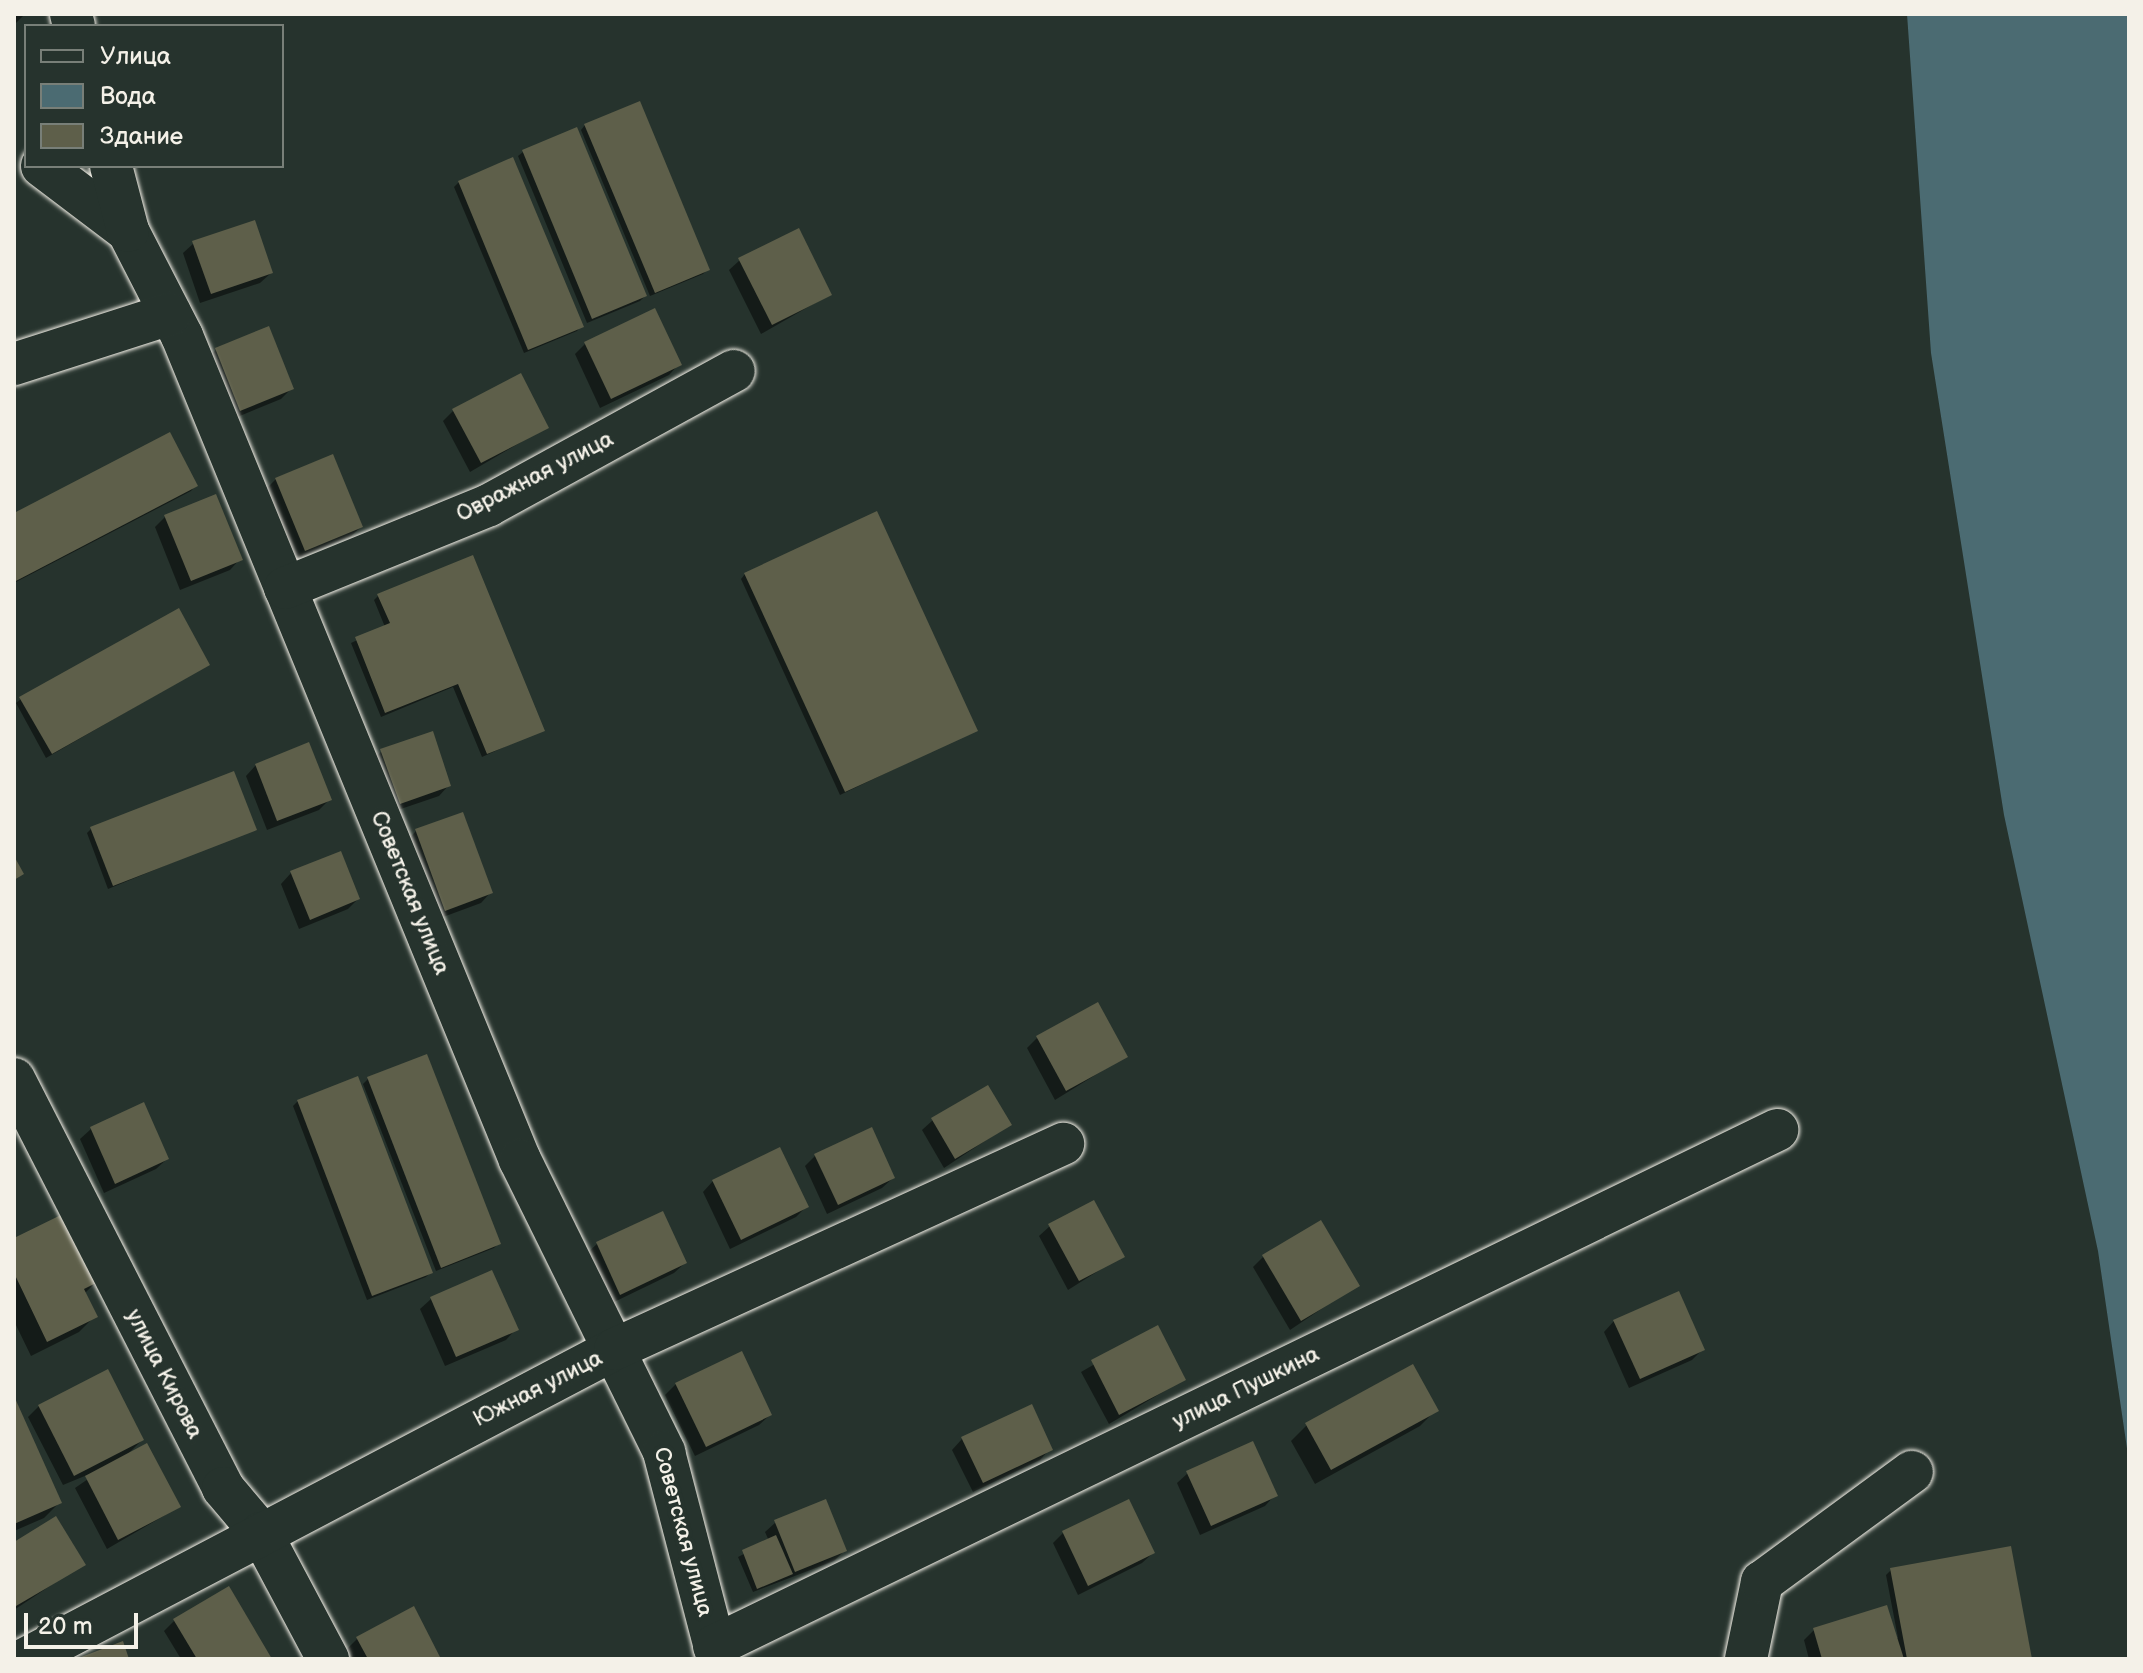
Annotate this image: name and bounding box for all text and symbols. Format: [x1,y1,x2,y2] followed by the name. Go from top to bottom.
[24,24,284,168] legend
[100,42,171,71] text: Улица
[100,82,156,111] text: Вода
[100,122,183,151] text: Здание
[452,426,618,528] street label: Овражная улица
[365,807,455,979] street label: Советская улица
[120,1305,208,1443] street label: улица Кирова
[1168,1341,1324,1435] street label: улица Пушкина
[469,1345,607,1433] street label: Южная улица
[648,1445,718,1619] street label: Советская улица
[28,1597,142,1647] scale bar
[38,1612,93,1641] text: 20 m

